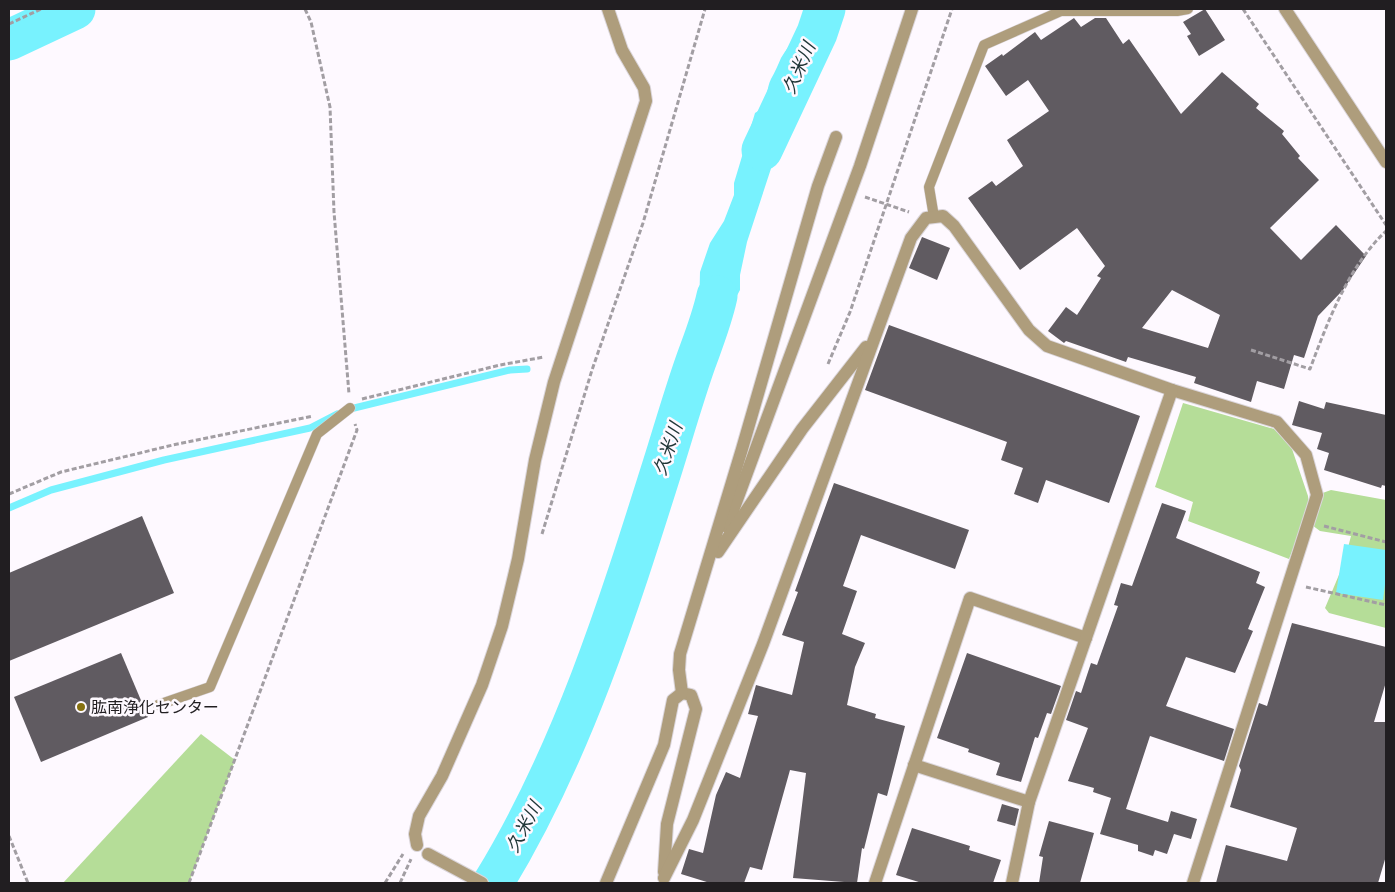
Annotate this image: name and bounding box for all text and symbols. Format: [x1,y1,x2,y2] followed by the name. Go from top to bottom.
[778,37,821,97] water label: 久米川
[649,418,688,478] water label: 久米川
[91,698,219,717] place label: 肱南浄化センター
[75,701,87,713] marker: 肱南浄化センター
[502,796,547,856] water label: 久米川

